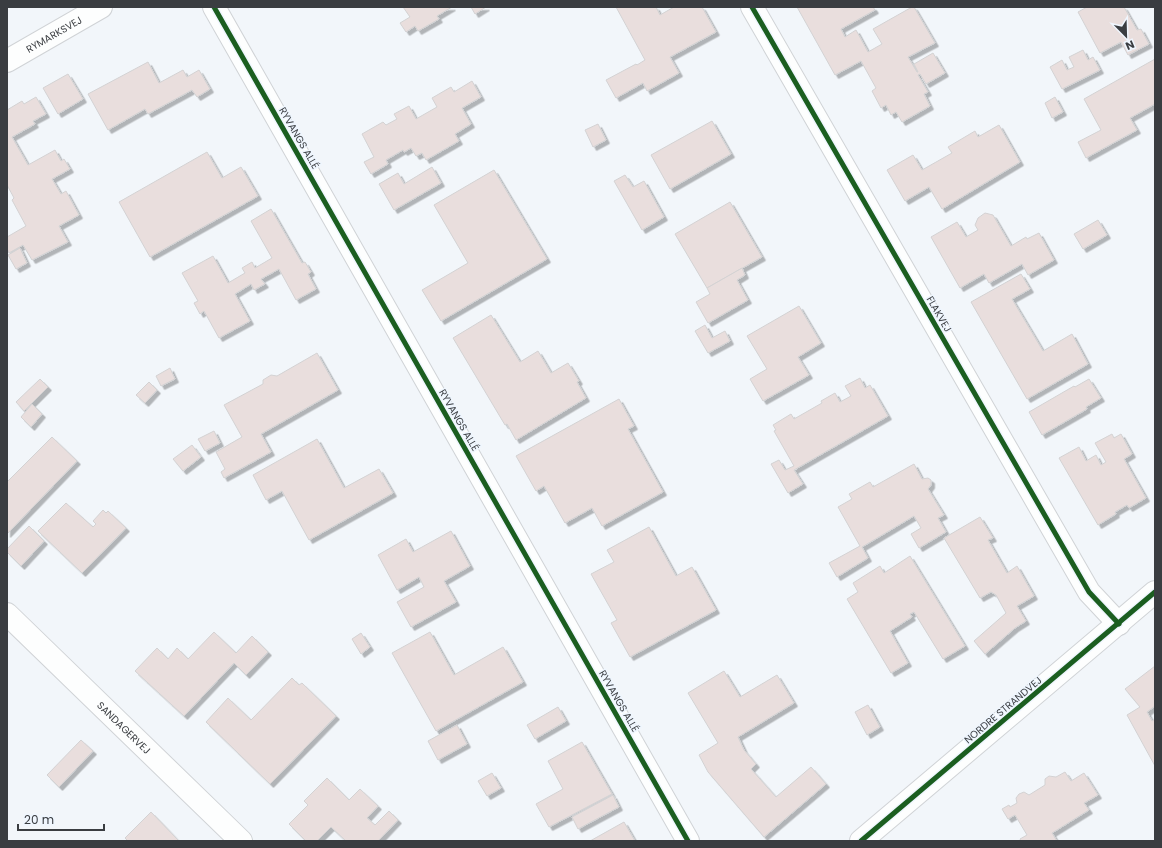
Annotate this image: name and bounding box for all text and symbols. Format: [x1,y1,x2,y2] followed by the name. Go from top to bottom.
[23,12,85,56] street label: RYMARKSVEJ
[1106,16,1146,56] north arrow
[1123,36,1137,54] text: N
[275,104,323,172] street label: RYVANGS ALLÉ
[923,293,955,335] street label: FLAKVEJ
[435,386,483,454] street label: RYVANGS ALLÉ
[595,667,643,735] street label: RYVANGS ALLÉ
[961,673,1045,747] street label: NORDRE STRANDVEJ
[94,698,154,757] street label: SANDAGERVEJ
[18,806,104,832] scale bar
[24,811,54,828] text: 20 m

